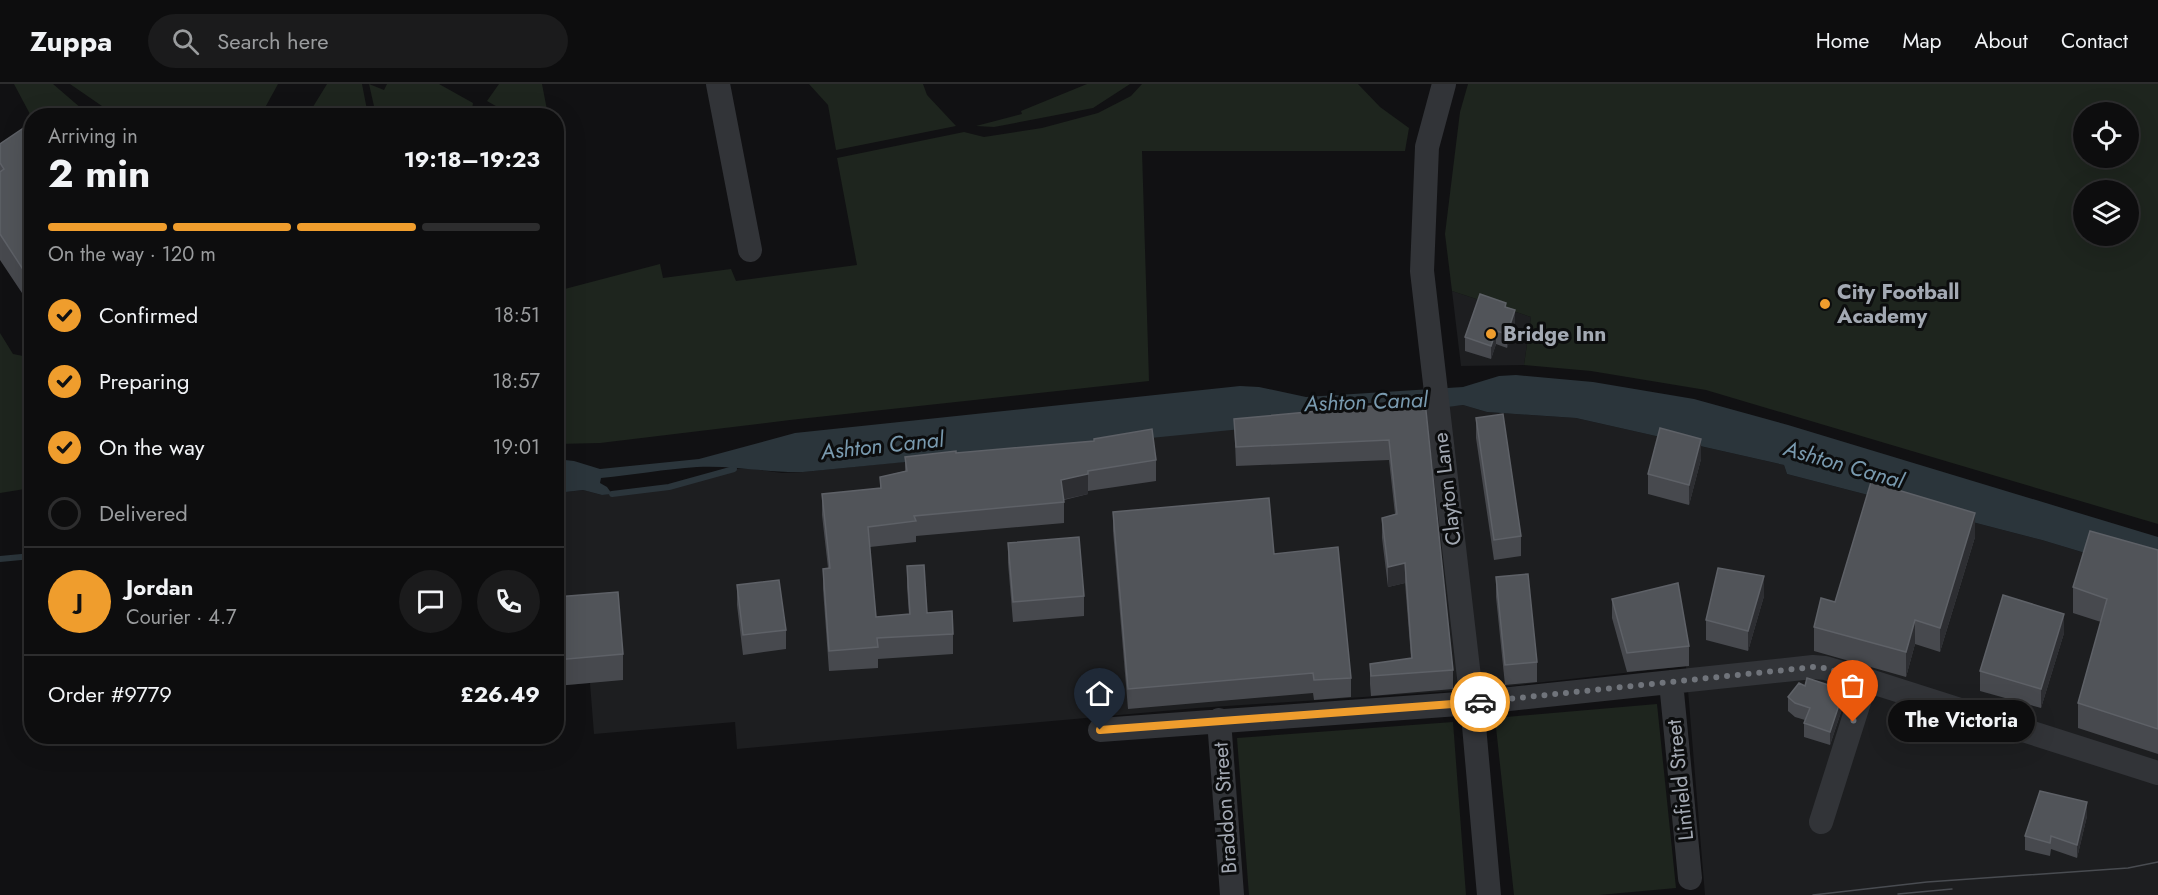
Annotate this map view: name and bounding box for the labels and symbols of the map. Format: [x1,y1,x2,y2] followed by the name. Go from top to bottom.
[1836,277,1960,331] place label: City Football Academy
[1818,297,1832,311] marker: City Football Academy
[1503,319,1606,349] place label: Bridge Inn
[1484,327,1498,341] marker: Bridge Inn
[1303,383,1429,419] water label: Ashton Canal
[818,423,946,467] water label: Ashton Canal
[1425,431,1469,547] street label: Clayton Lane
[1779,431,1909,497] water label: Ashton Canal
[1827,660,1878,722] pin
[1074,668,1125,730] pin
[1450,672,1510,732] courier
[1889,701,2036,743] callout: The Victoria
[1659,718,1701,842] street label: Linfield Street
[1205,741,1245,875] street label: Braddon Street

